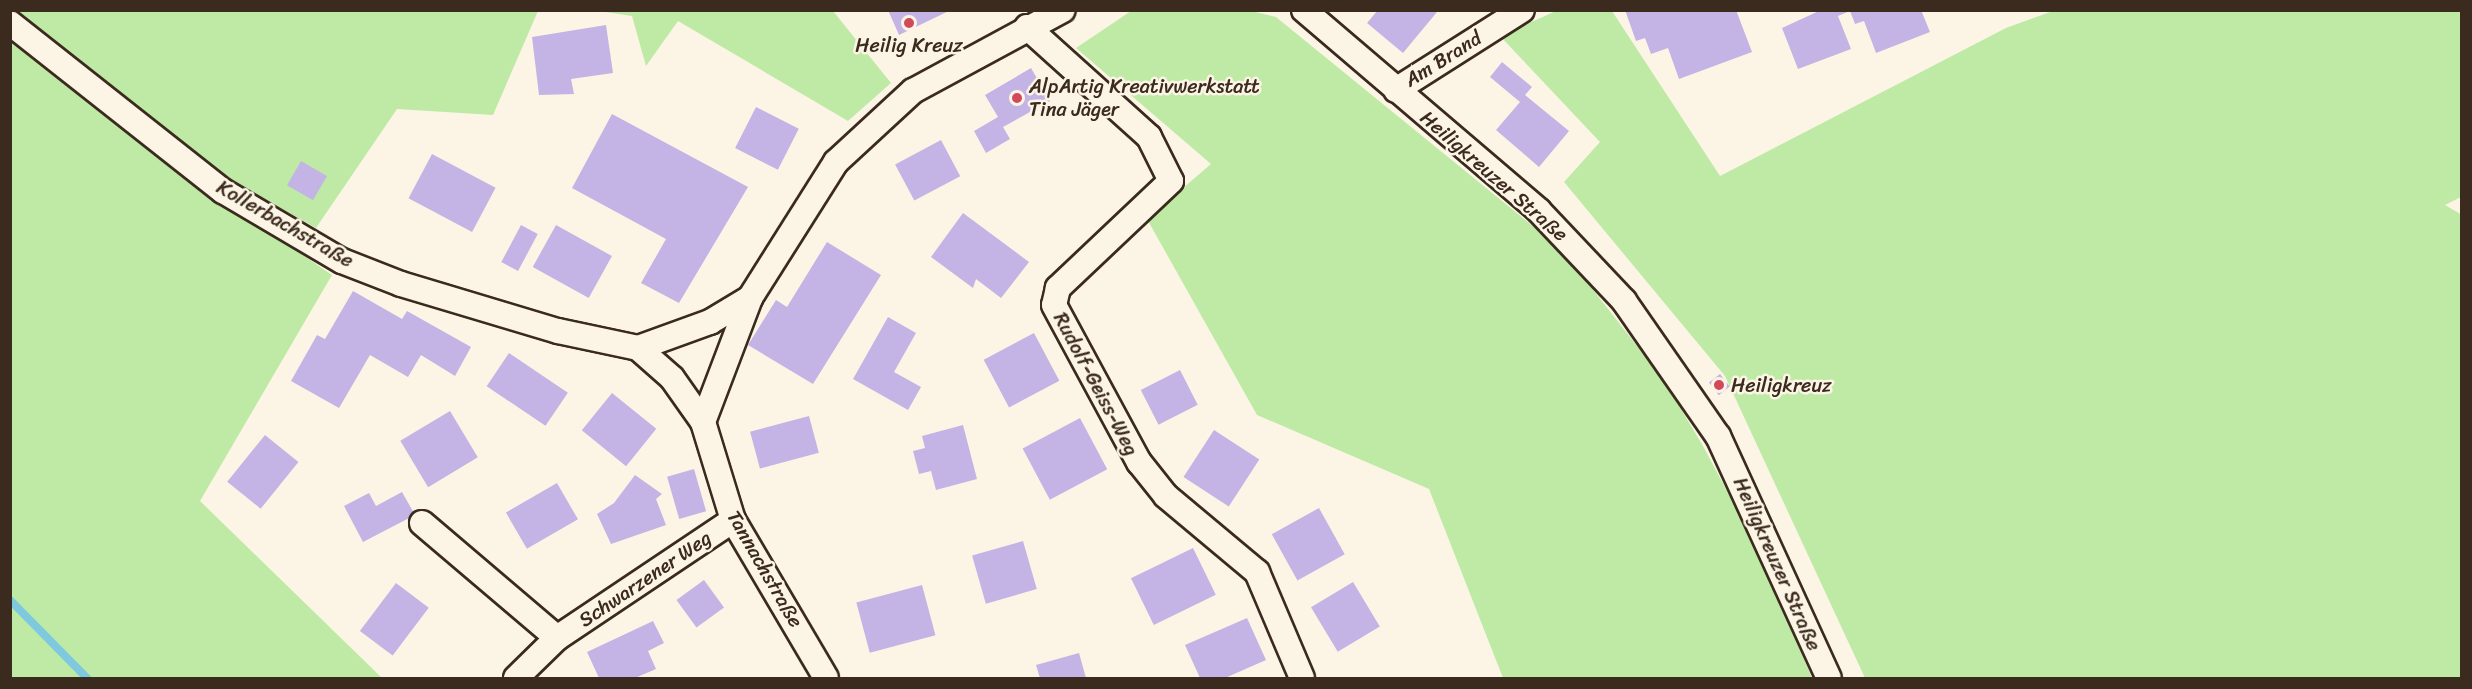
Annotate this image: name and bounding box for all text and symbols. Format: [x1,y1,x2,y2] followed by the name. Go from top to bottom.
[902,16,916,30] marker: Heilig Kreuz
[1400,26,1486,92] street label: Am Brand
[855,33,963,57] place label: Heilig Kreuz
[1029,74,1261,121] place label: AlpArtig Kreativwerkstatt Tina Jäger
[1010,91,1024,105] marker: AlpArtig Kreativwerkstatt Tina Jäger
[1415,106,1573,246] street label: Heiligkreuzer Straße
[212,175,358,273] street label: Kollerbachstraße
[1048,308,1144,460] street label: Rudolf-Geiss-Weg
[1731,373,1832,397] place label: Heiligkreuz
[1712,378,1726,392] marker: Heiligkreuz
[1728,474,1826,654] street label: Heiligkreuzer Straße
[722,506,808,632] street label: Tannachstraße
[574,526,716,632] street label: Schwarzener Weg

